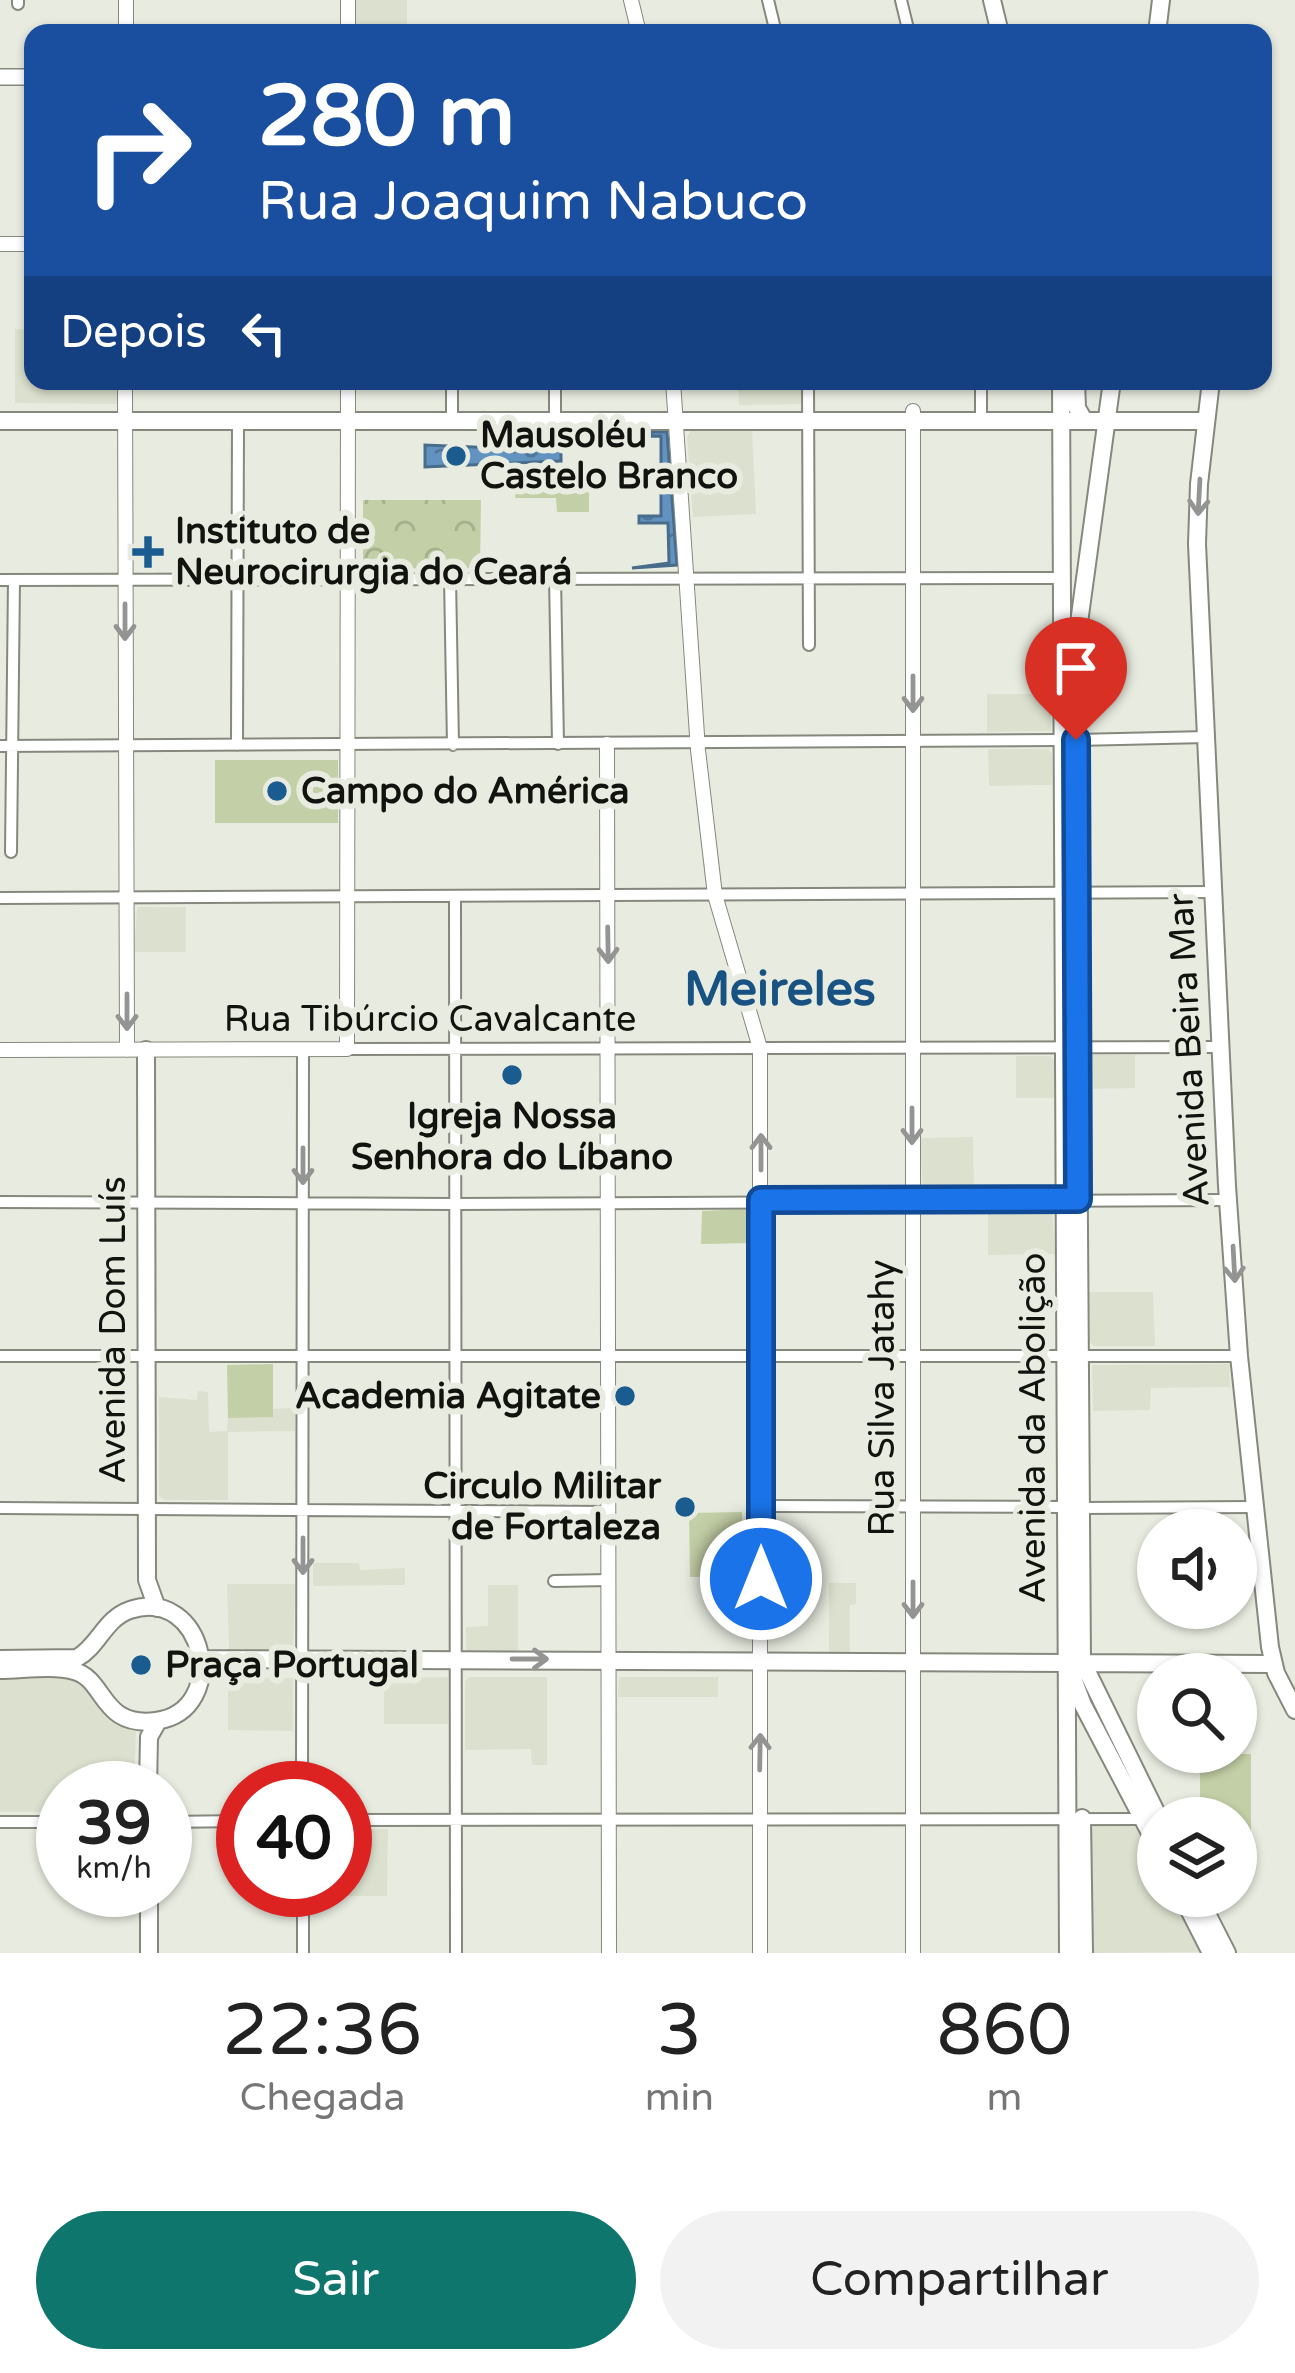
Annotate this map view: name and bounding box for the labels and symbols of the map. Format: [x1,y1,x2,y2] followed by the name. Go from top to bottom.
[480,414,738,498] place label: Mausoléu Castelo Branco
[443,443,469,469] marker: Mausoléu Castelo Branco
[1187,477,1210,516] one-way arrow
[175,510,572,594] place label: Instituto de Neurocirurgia do Ceará
[132,536,164,568] marker: Instituto de Neurocirurgia do Ceará
[114,602,136,641] one-way arrow
[1025,617,1127,740] pin
[901,674,924,713] one-way arrow
[301,770,629,813] place label: Campo do América
[264,778,290,804] marker: Campo do América
[1159,892,1219,1208] street label: Avenida Beira Mar
[596,925,619,964] one-way arrow
[684,961,876,1019] district label: Meireles
[116,992,138,1031] one-way arrow
[224,998,636,1041] street label: Rua Tibúrcio Cavalcante
[499,1062,525,1088] marker: Igreja Nossa Senhora do Líbano
[351,1095,673,1179] place label: Igreja Nossa Senhora do Líbano
[901,1106,923,1145] one-way arrow
[750,1133,772,1172] one-way arrow
[292,1146,314,1185] one-way arrow
[92,1176,135,1484] street label: Avenida Dom Luís
[1222,1244,1245,1283] one-way arrow
[1012,1253,1055,1603] street label: Avenida da Abolição
[861,1260,904,1536] street label: Rua Silva Jatahy
[295,1375,601,1418] place label: Academia Agitate
[612,1383,638,1409] marker: Academia Agitate
[423,1465,662,1549] place label: Circulo Militar de Fortaleza
[672,1494,698,1520] marker: Circulo Militar de Fortaleza
[698,1516,824,1642] position arrow
[292,1536,314,1575] one-way arrow
[902,1580,924,1619] one-way arrow
[165,1644,419,1687] place label: Praça Portugal
[510,1648,549,1670] one-way arrow
[128,1652,154,1678] marker: Praça Portugal
[749,1733,771,1772] one-way arrow
[216,1761,372,1917] speed limit sign: 40

